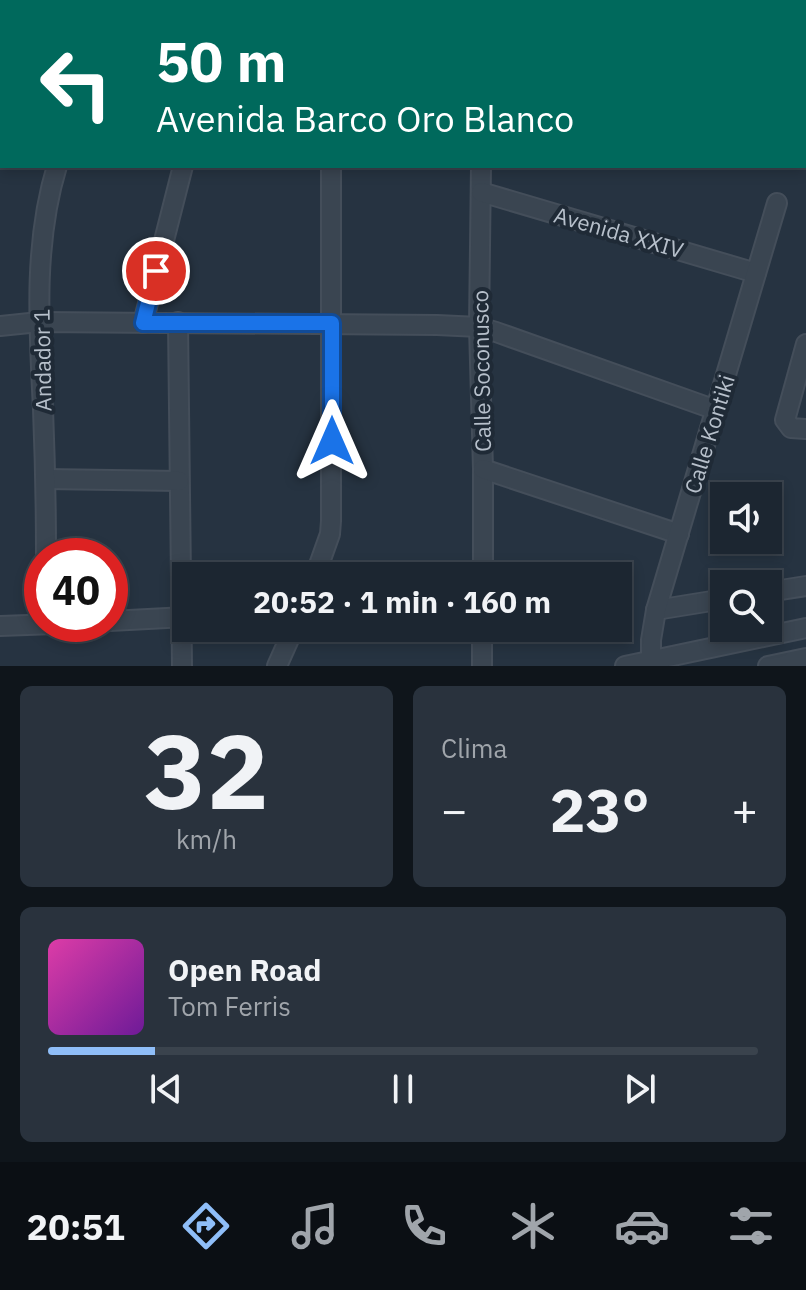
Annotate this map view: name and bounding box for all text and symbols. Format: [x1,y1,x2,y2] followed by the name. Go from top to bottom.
[156,25,286,97] text: 50 m
[24,32,128,136] icon: left
[156,95,574,142] text: Avenida Barco Oro Blanco
[551,200,687,264] street label: Avenida XXIV
[122,237,190,305] pin
[134,249,178,293] icon: arrive
[465,290,497,452] street label: Calle Soconusco
[27,308,57,412] street label: Andador 1
[677,371,741,497] street label: Calle Kontiki
[290,399,374,483] position arrow
[710,482,782,642] map controls
[710,482,782,554] button: sound
[24,538,128,642] speed limit sign: 40
[710,570,782,642] button: search
[253,582,551,621] text: 20:52 · 1 min · 160 m
[144,702,269,838] text: 32
[441,731,507,765] text: Clima
[549,770,650,849] text: 23°
[441,781,467,838] text: −
[732,781,758,838] text: +
[176,822,237,856] text: km/h
[168,950,321,989] text: Open Road
[168,989,291,1023] text: Tom Ferris
[144,1067,188,1111] icon: previous
[381,1067,425,1111] icon: pause
[618,1067,662,1111] icon: next
[178,1198,234,1254] icon: directions
[287,1198,343,1254] icon: music
[396,1198,452,1254] icon: phone
[505,1198,561,1254] icon: climate
[614,1198,670,1254] icon: car
[723,1198,779,1254] icon: filters
[27,1203,125,1250] text: 20:51

